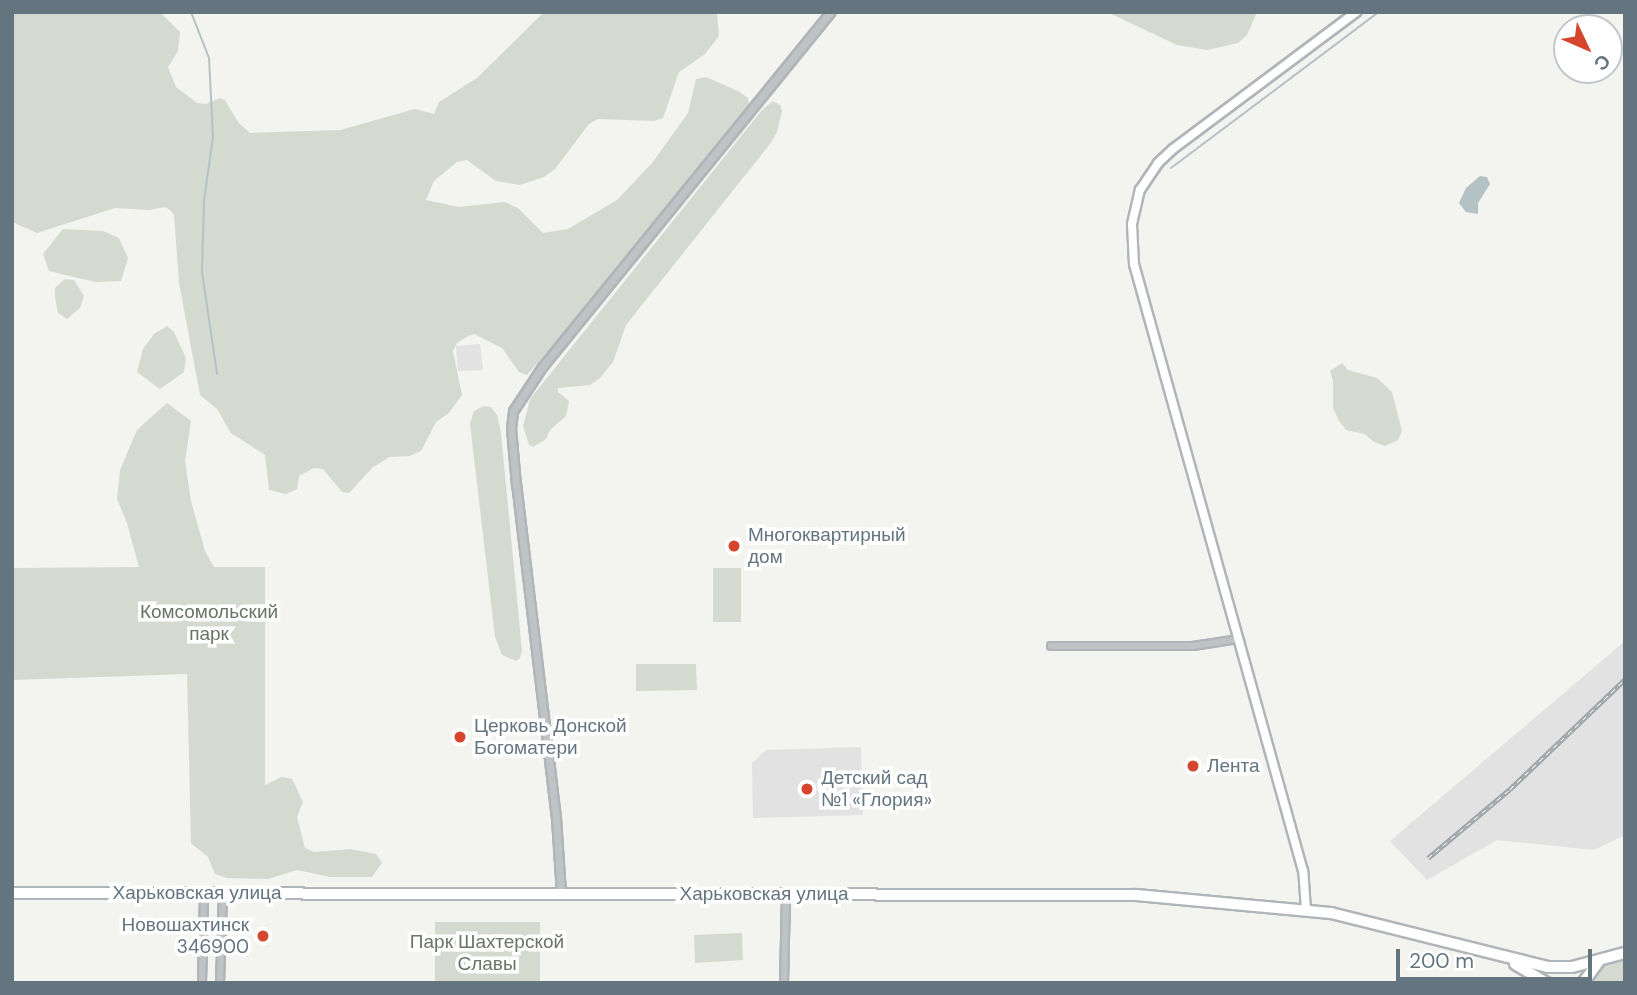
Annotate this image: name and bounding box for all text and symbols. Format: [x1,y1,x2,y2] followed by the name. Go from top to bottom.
[1553,14,1623,84] north arrow
[1588,49,1616,76] text: С
[748,524,906,568] place label: Многоквартирный дом
[726,538,742,554] marker: Многоквартирный дом
[140,601,278,645] park label: Комсомольский парк
[474,715,627,759] place label: Церковь Донской Богоматери
[452,729,468,745] marker: Церковь Донской Богоматери
[1207,755,1260,777] place label: Лента
[1185,758,1201,774] marker: Лента
[821,767,932,811] place label: Детский сад №1 «Глория»
[799,781,815,797] marker: Детский сад №1 «Глория»
[112,882,282,904] street label: Харьковская улица
[679,883,849,905] street label: Харьковская улица
[122,914,249,958] place label: Новошахтинск 346900
[255,928,271,944] marker: Новошахтинск 346900
[410,931,564,975] park label: Парк Шахтерской Славы
[1399,936,1595,980] scale bar
[1409,947,1474,975] text: 200 m

